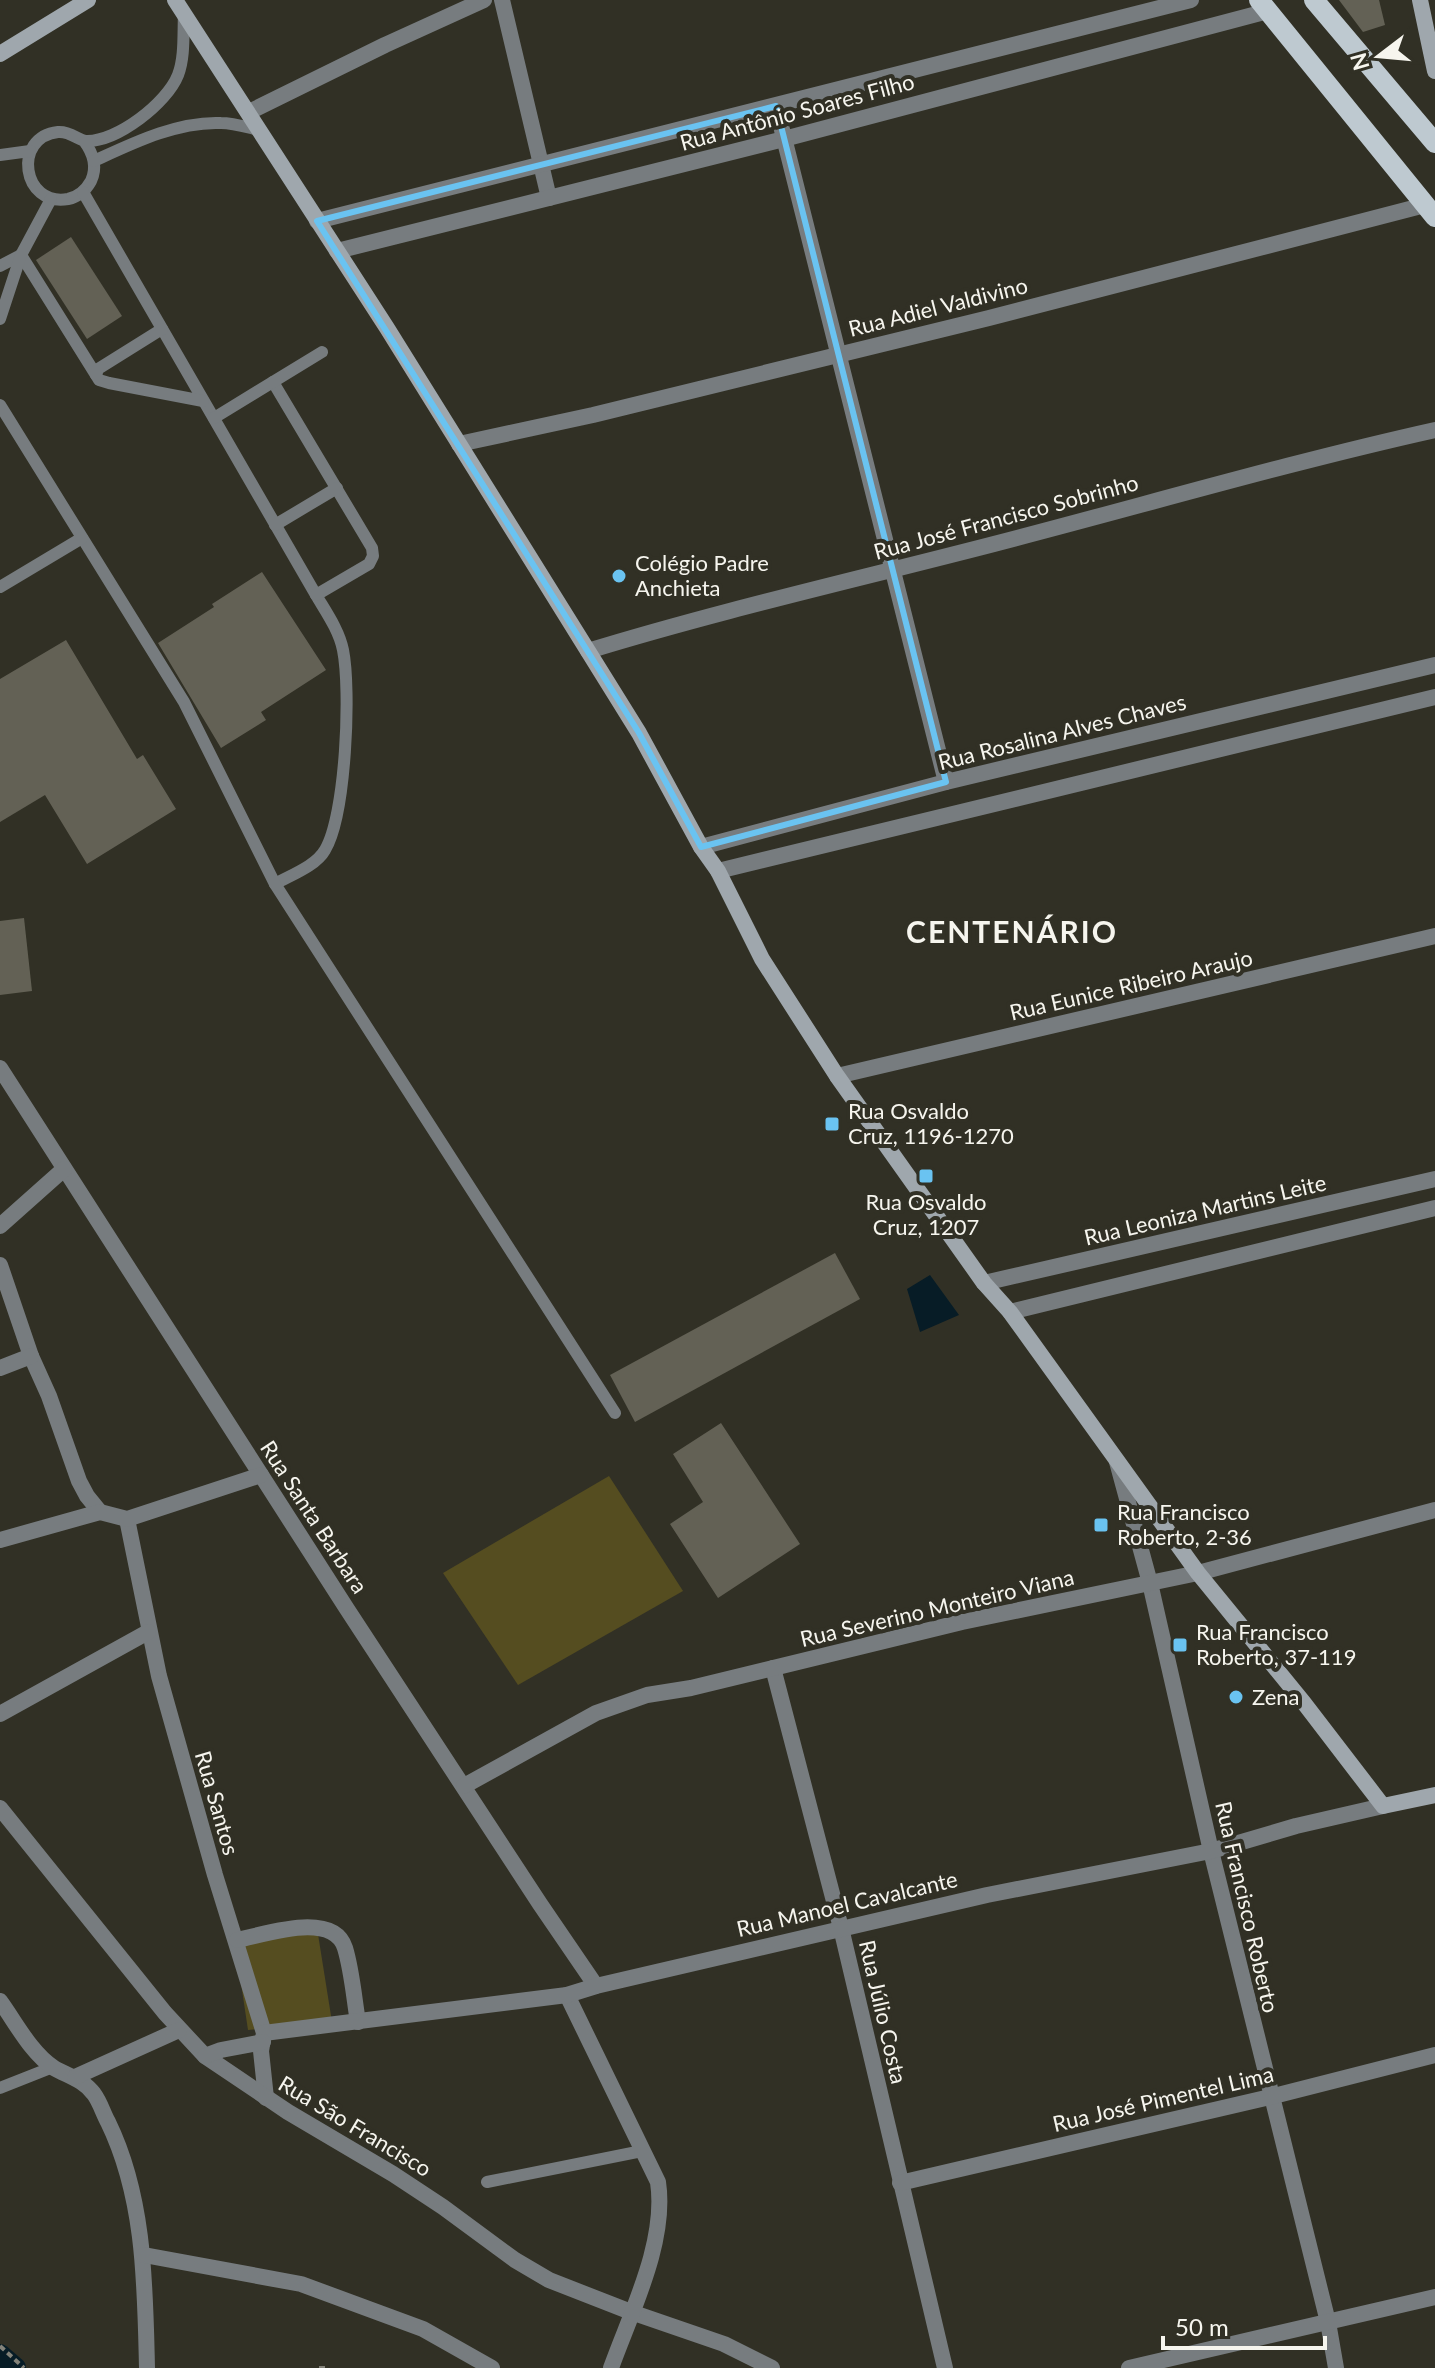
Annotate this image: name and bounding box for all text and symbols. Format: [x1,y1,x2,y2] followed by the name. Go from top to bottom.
[1339,16,1419,96] north arrow
[1344,50,1375,74] text: N
[677,67,917,156] street label: Rua Antônio Soares Filho
[845,271,1030,342] street label: Rua Adiel Valdivino
[871,468,1141,565] street label: Rua José Francisco Sobrinho
[635,549,769,601] place label: Colégio Padre Anchieta
[610,567,628,585] marker: Colégio Padre Anchieta
[935,688,1189,775] street label: Rua Rosalina Alves Chaves
[906,913,1118,949] district label: CENTENÁRIO
[1007,943,1255,1026] street label: Rua Eunice Ribeiro Araujo
[848,1097,1014,1149] place label: Rua Osvaldo Cruz, 1196-1270
[823,1115,841,1133] marker: Rua Osvaldo Cruz, 1196-1270
[917,1167,935,1185] marker: Rua Osvaldo Cruz, 1207
[1081,1169,1329,1251] street label: Rua Leoniza Martins Leite
[866,1188,987,1240] place label: Rua Osvaldo Cruz, 1207
[255,1435,374,1598] street label: Rua Santa Barbara
[1117,1498,1252,1550] place label: Rua Francisco Roberto, 2-36
[1092,1516,1110,1534] marker: Rua Francisco Roberto, 2-36
[797,1563,1077,1652] street label: Rua Severino Monteiro Viana
[1196,1618,1356,1670] place label: Rua Francisco Roberto, 37-119
[1171,1636,1189,1654] marker: Rua Francisco Roberto, 37-119
[1252,1683,1300,1710] place label: Zena
[1227,1688,1245,1706] marker: Zena
[190,1748,245,1858] street label: Rua Santos
[1210,1799,1285,2015] street label: Rua Francisco Roberto
[734,1865,960,1942] street label: Rua Manoel Cavalcante
[854,1937,913,2086] street label: Rua Júlio Costa
[1050,2060,1276,2137] street label: Rua José Pimentel Lima
[274,2069,437,2182] street label: Rua São Francisco
[1163,2300,1325,2350] scale bar
[1175,2312,1229,2341] text: 50 m

